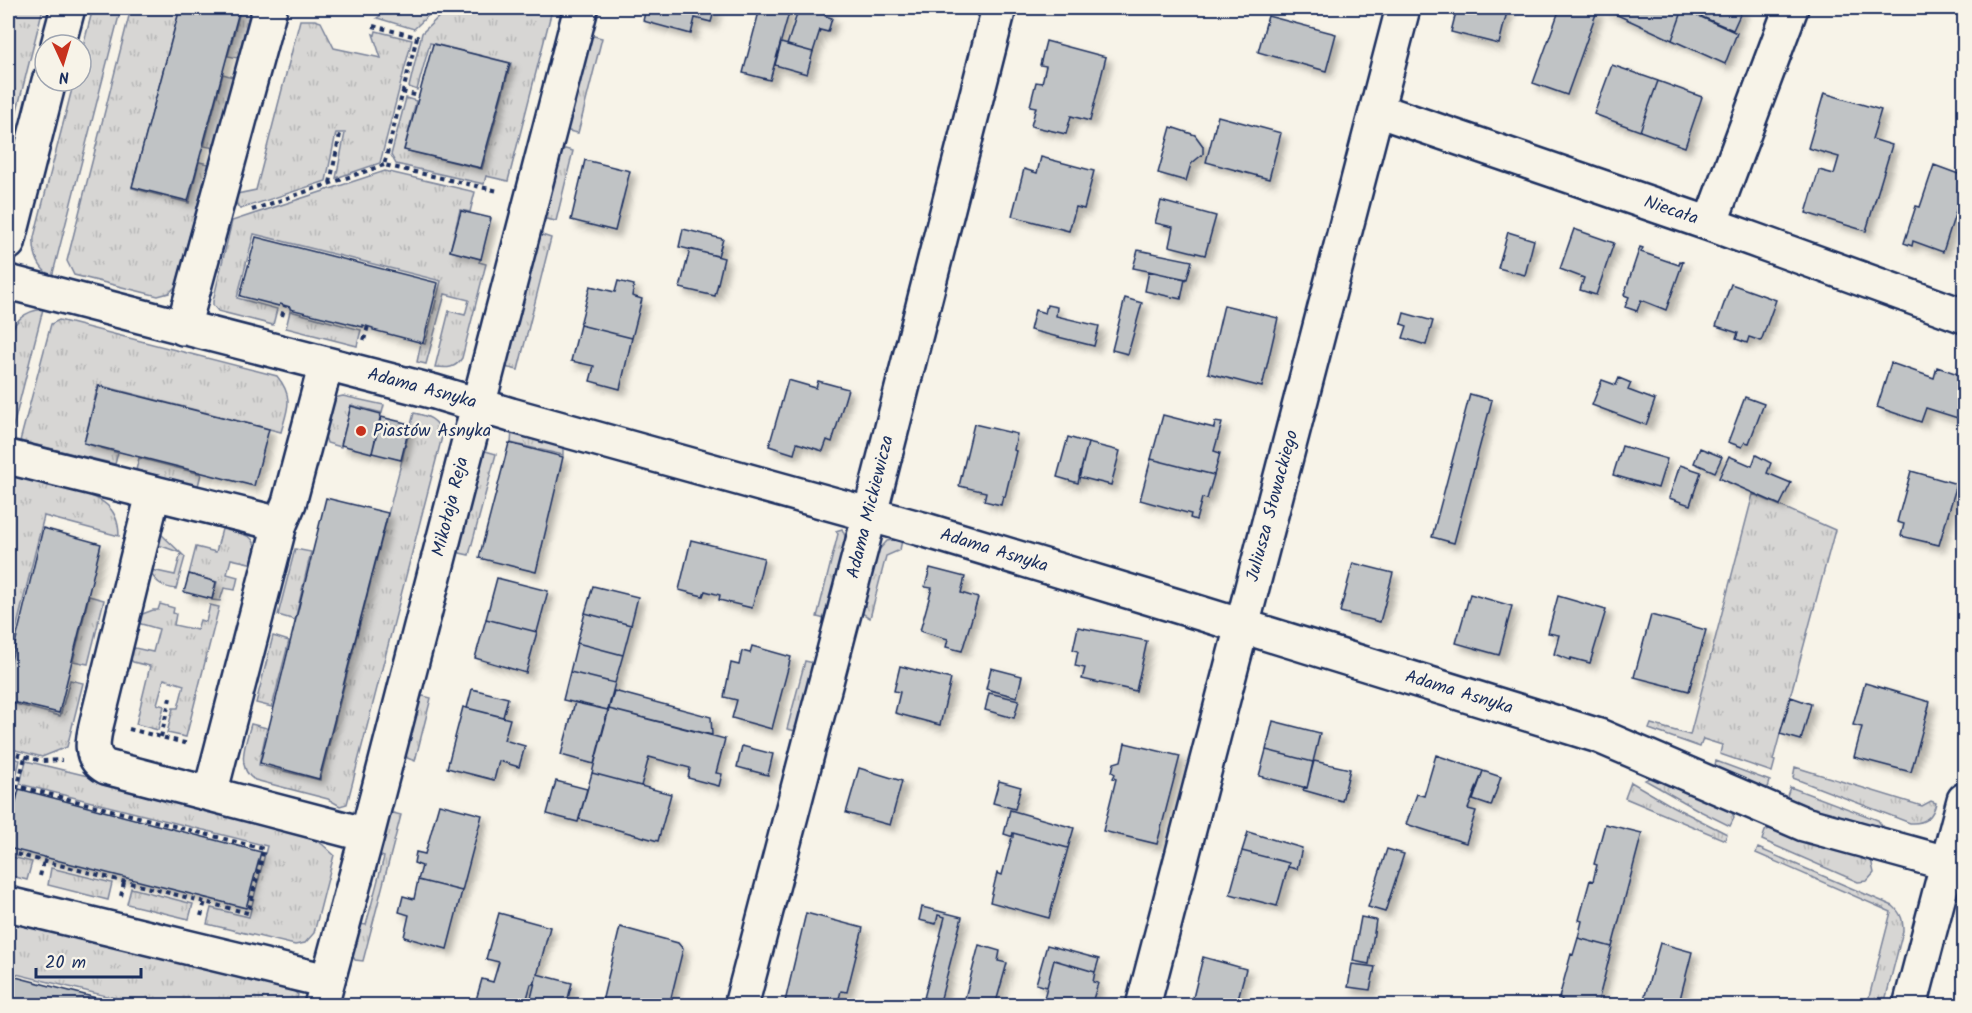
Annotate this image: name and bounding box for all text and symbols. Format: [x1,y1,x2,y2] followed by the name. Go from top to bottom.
[33,33,93,93] north arrow
[58,64,70,89] text: N
[1640,188,1702,234] street label: Niecała
[364,361,480,417] street label: Adama Asnyka
[373,417,491,446] place label: Piastów Asnyka
[354,424,368,438] marker: Piastów Asnyka
[1239,427,1307,585] street label: Juliusza Słowackiego
[839,432,903,582] street label: Adama Mickiewicza
[425,454,477,560] street label: Mikołaja Reja
[936,521,1052,581] street label: Adama Asnyka
[1401,663,1517,723] street label: Adama Asnyka
[36,941,141,979] scale bar
[45,949,86,978] text: 20 m

